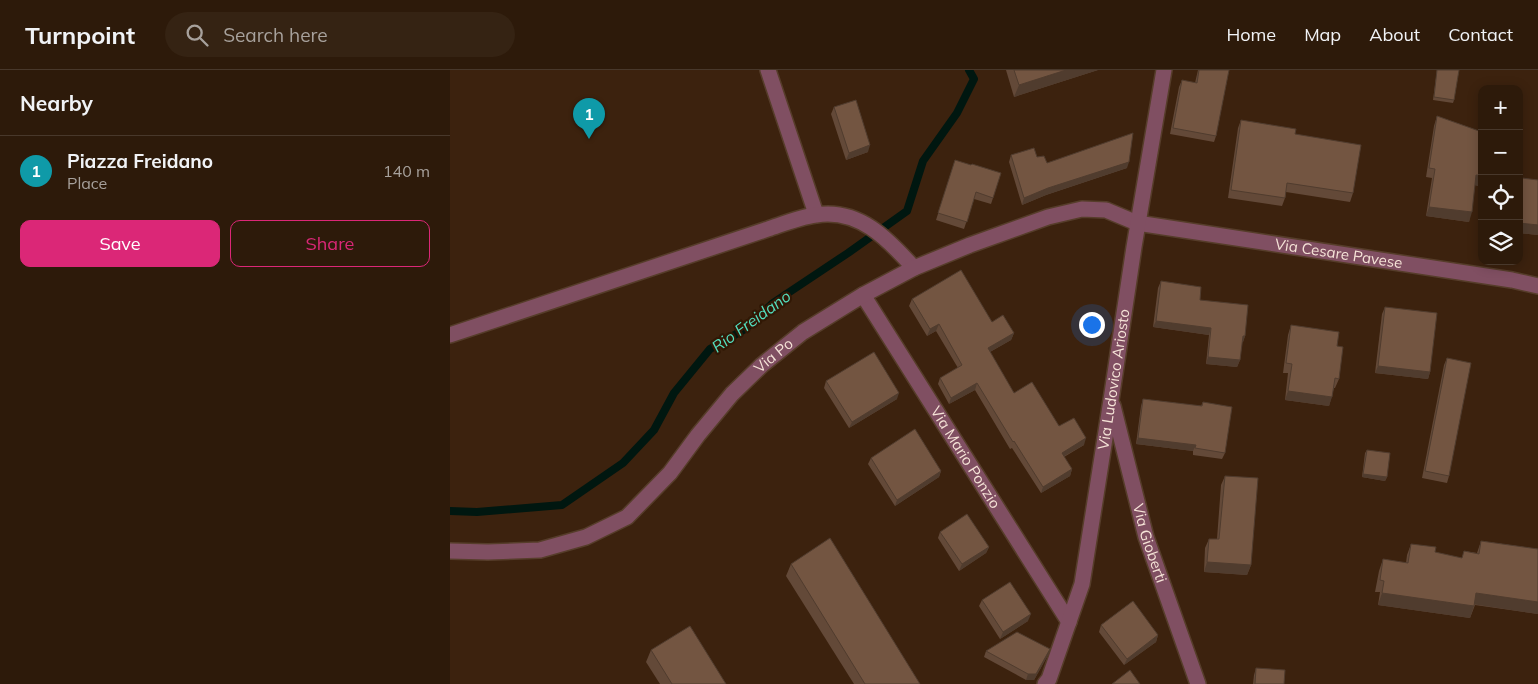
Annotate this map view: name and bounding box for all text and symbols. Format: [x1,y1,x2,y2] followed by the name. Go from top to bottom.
[165,12,515,57] search box
[25,20,135,50] text: Turnpoint
[183,21,211,49] icon: search
[223,23,328,47] text: Search here
[1226,23,1276,46] text: Home
[1304,23,1341,46] text: Map
[1369,23,1420,46] text: About
[1448,23,1513,46] text: Contact
[1478,85,1523,265] map controls
[1478,85,1523,130] button: +
[20,90,93,116] text: Nearby
[573,98,605,139] pin: 1
[1478,130,1523,175] button: −
[67,149,213,173] text: Piazza Freidano
[31,161,41,181] text: 1
[383,161,430,181] text: 140 m
[67,173,107,193] text: Place
[1478,175,1523,220] button: locate
[20,220,220,267] button: Save
[230,220,430,267] button: Share
[1478,220,1523,265] button: layers
[1274,234,1404,272] street label: Via Cesare Pavese
[708,286,794,356] water label: Rio Freidano
[1093,308,1134,451] street label: Via Ludovico Ariosto
[1079,312,1105,338] your location
[750,334,797,377] street label: Via Po
[926,403,1005,512] street label: Via Mario Ponzio
[1129,501,1171,585] street label: Via Gioberti

